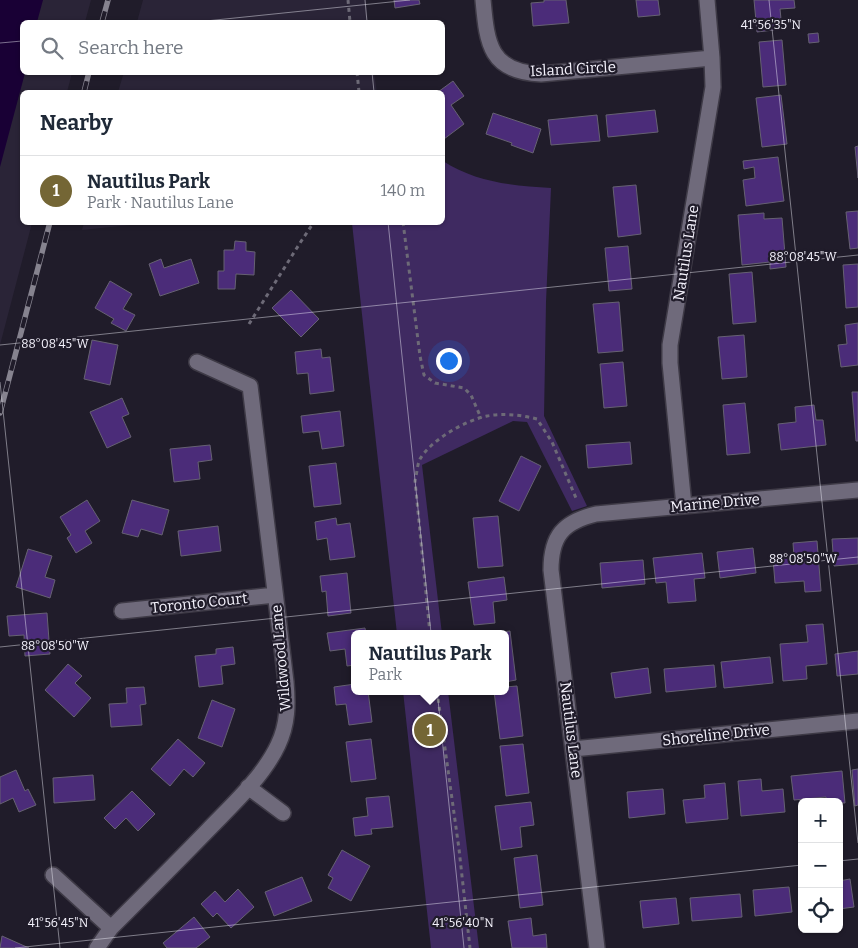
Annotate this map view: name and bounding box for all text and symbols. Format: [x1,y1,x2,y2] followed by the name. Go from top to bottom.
[741,18,802,32] text: 41°56'35"N
[20,20,445,75] search box
[38,34,66,62] icon: search
[78,36,183,59] text: Search here
[530,58,616,80] street label: Island Circle
[40,110,113,136] text: Nearby
[87,170,210,193] text: Nautilus Park
[53,181,59,200] text: 1
[380,181,425,200] text: 140 m
[87,193,234,212] text: Park · Nautilus Lane
[670,204,702,302] street label: Nautilus Lane
[769,250,837,264] text: 88°08'45"W
[21,337,89,351] text: 88°08'45"W
[436,348,462,374] your location
[669,490,761,516] street label: Marine Drive
[769,552,838,566] text: 88°08'50"W
[150,589,249,617] street label: Toronto Court
[267,604,295,712] street label: Wildwood Lane
[351,630,509,695] popup
[21,639,90,653] text: 88°08'50"W
[368,642,492,665] text: Nautilus Park
[368,665,402,684] text: Park
[556,681,586,779] street label: Nautilus Lane
[414,711,446,749] pin: 1
[661,720,771,750] street label: Shoreline Drive
[798,798,843,933] map controls
[798,798,843,843] button: +
[798,843,843,888] button: −
[798,888,843,933] button: locate
[28,916,89,930] text: 41°56'45"N
[432,916,494,930] text: 41°56'40"N

